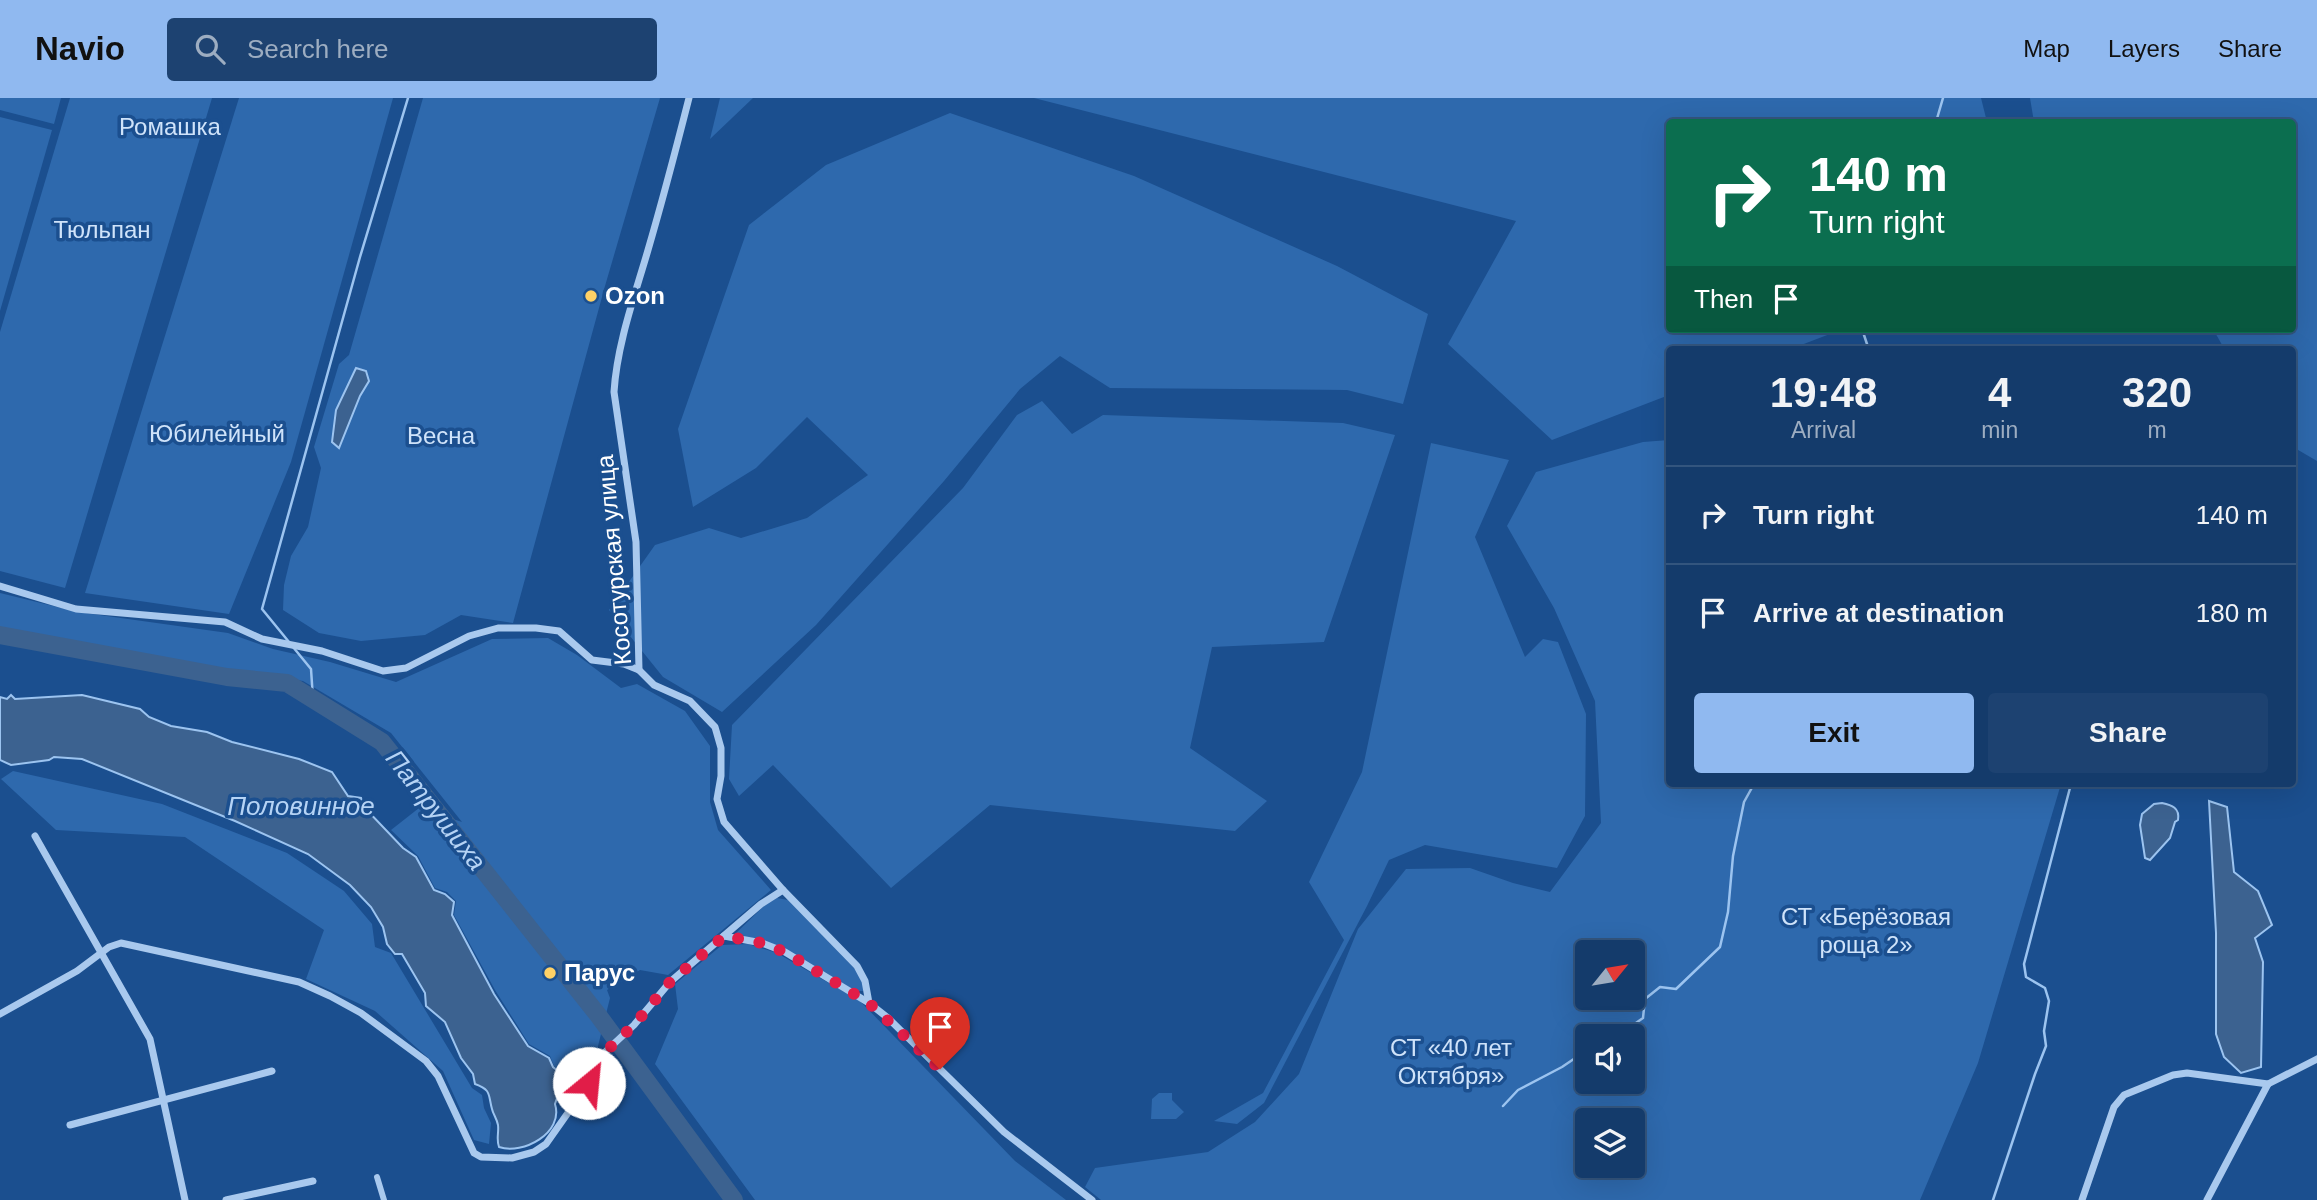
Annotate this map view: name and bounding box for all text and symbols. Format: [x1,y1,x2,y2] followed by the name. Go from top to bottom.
[167,18,657,81] search box
[35,30,125,67] text: Navio
[191,30,229,68] icon: search
[247,34,389,64] text: Search here
[2023,35,2070,62] text: Map
[2108,35,2180,62] text: Layers
[2218,35,2282,62] text: Share
[119,113,222,140] park label: Ромашка
[1694,147,1785,238] icon: right
[1809,147,1948,201] text: 140 m
[1809,204,1945,240] text: Turn right
[53,216,151,243] park label: Тюльпан
[1767,280,1805,318] icon: arrive
[605,282,665,309] place label: Ozon
[1694,284,1753,314] text: Then
[583,288,599,304] marker: Ozon
[1770,369,1877,416] text: 19:48
[1988,369,2011,416] text: 4
[2122,369,2192,416] text: 320
[1791,417,1856,443] text: Arrival
[1981,417,2018,443] text: min
[2148,417,2167,443] text: m
[149,420,285,447] park label: Юбилейный
[407,422,476,449] park label: Весна
[591,453,636,666] street label: Косотурская улица
[1694,496,1732,534] icon: right
[1753,500,1874,530] text: Turn right
[2196,500,2268,530] text: 140 m
[1694,594,1732,632] icon: arrive
[1753,598,2004,628] text: Arrive at destination
[2196,598,2268,628] text: 180 m
[1694,693,1974,773] button: Exit
[1988,693,2268,773] button: Share
[380,744,492,876] water label: Патрушиха
[227,791,375,821] water label: Половинное
[1781,903,1951,958] park label: СТ «Берёзовая роща 2»
[1575,940,1645,1010] north arrow
[1575,940,1645,1178] map controls
[564,959,635,986] place label: Парус
[542,965,558,981] marker: Парус
[910,997,970,1069] pin
[921,1008,959,1046] icon: arrive
[1575,1024,1645,1094] button: sound
[1390,1034,1512,1089] park label: СТ «40 лет Октября»
[552,1046,626,1120] position arrow
[1575,1108,1645,1178] button: layers

